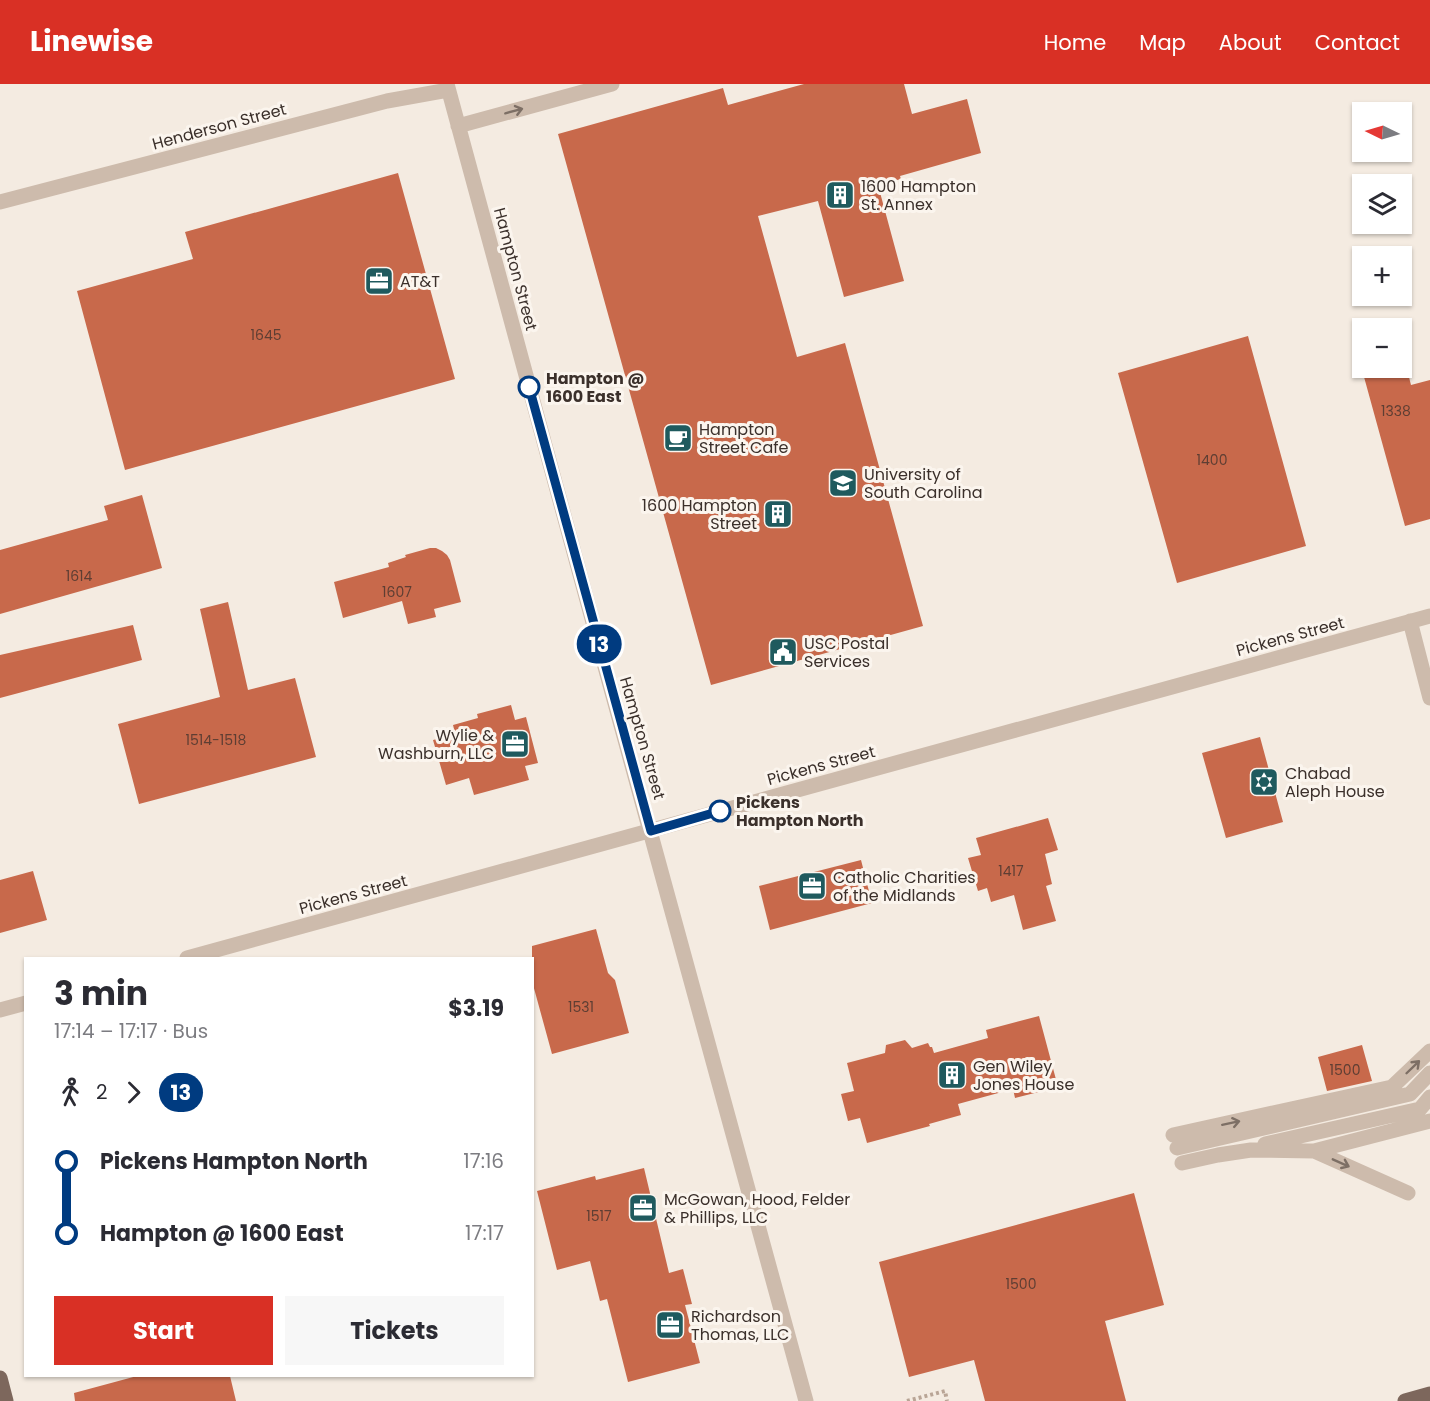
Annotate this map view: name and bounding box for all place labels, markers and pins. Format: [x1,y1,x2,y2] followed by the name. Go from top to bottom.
[861,175,976,216] place label: 1600 Hampton St. Annex
[824,179,856,211] building icon: 1600 Hampton St. Annex
[363,265,395,297] office icon: AT&T
[400,270,440,293] place label: AT&T
[546,367,645,408] place label: Hampton @ 1600 East
[518,376,540,398] marker: Hampton @ 1600 East
[699,418,789,459] place label: Hampton Street Cafe
[662,422,694,454] cafe icon: Hampton Street Cafe
[864,463,983,504] place label: University of South Carolina
[827,467,859,499] school or university icon: University of South Carolina
[642,494,757,535] place label: 1600 Hampton Street
[762,498,794,530] building icon: 1600 Hampton Street
[804,632,889,673] place label: USC Postal Services
[767,636,799,668] public building icon: USC Postal Services
[378,724,494,765] place label: Wylie & Washburn, LLC
[499,728,531,760] office icon: Wylie & Washburn, LLC
[1285,762,1385,803] place label: Chabad Aleph House
[1248,766,1280,798] synagogue icon: Chabad Aleph House
[736,791,864,832] place label: Pickens Hampton North
[709,800,731,822] marker: Pickens Hampton North
[833,866,976,907] place label: Catholic Charities of the Midlands
[796,870,828,902] office icon: Catholic Charities of the Midlands
[973,1055,1074,1096] place label: Gen Wiley Jones House
[936,1059,968,1091] building icon: Gen Wiley Jones House
[664,1188,850,1229] place label: McGowan, Hood, Felder & Phillips, LLC
[627,1192,659,1224] office icon: McGowan, Hood, Felder & Phillips, LLC
[691,1305,789,1346] place label: Richardson Thomas, LLC
[654,1309,686,1341] office icon: Richardson Thomas, LLC

